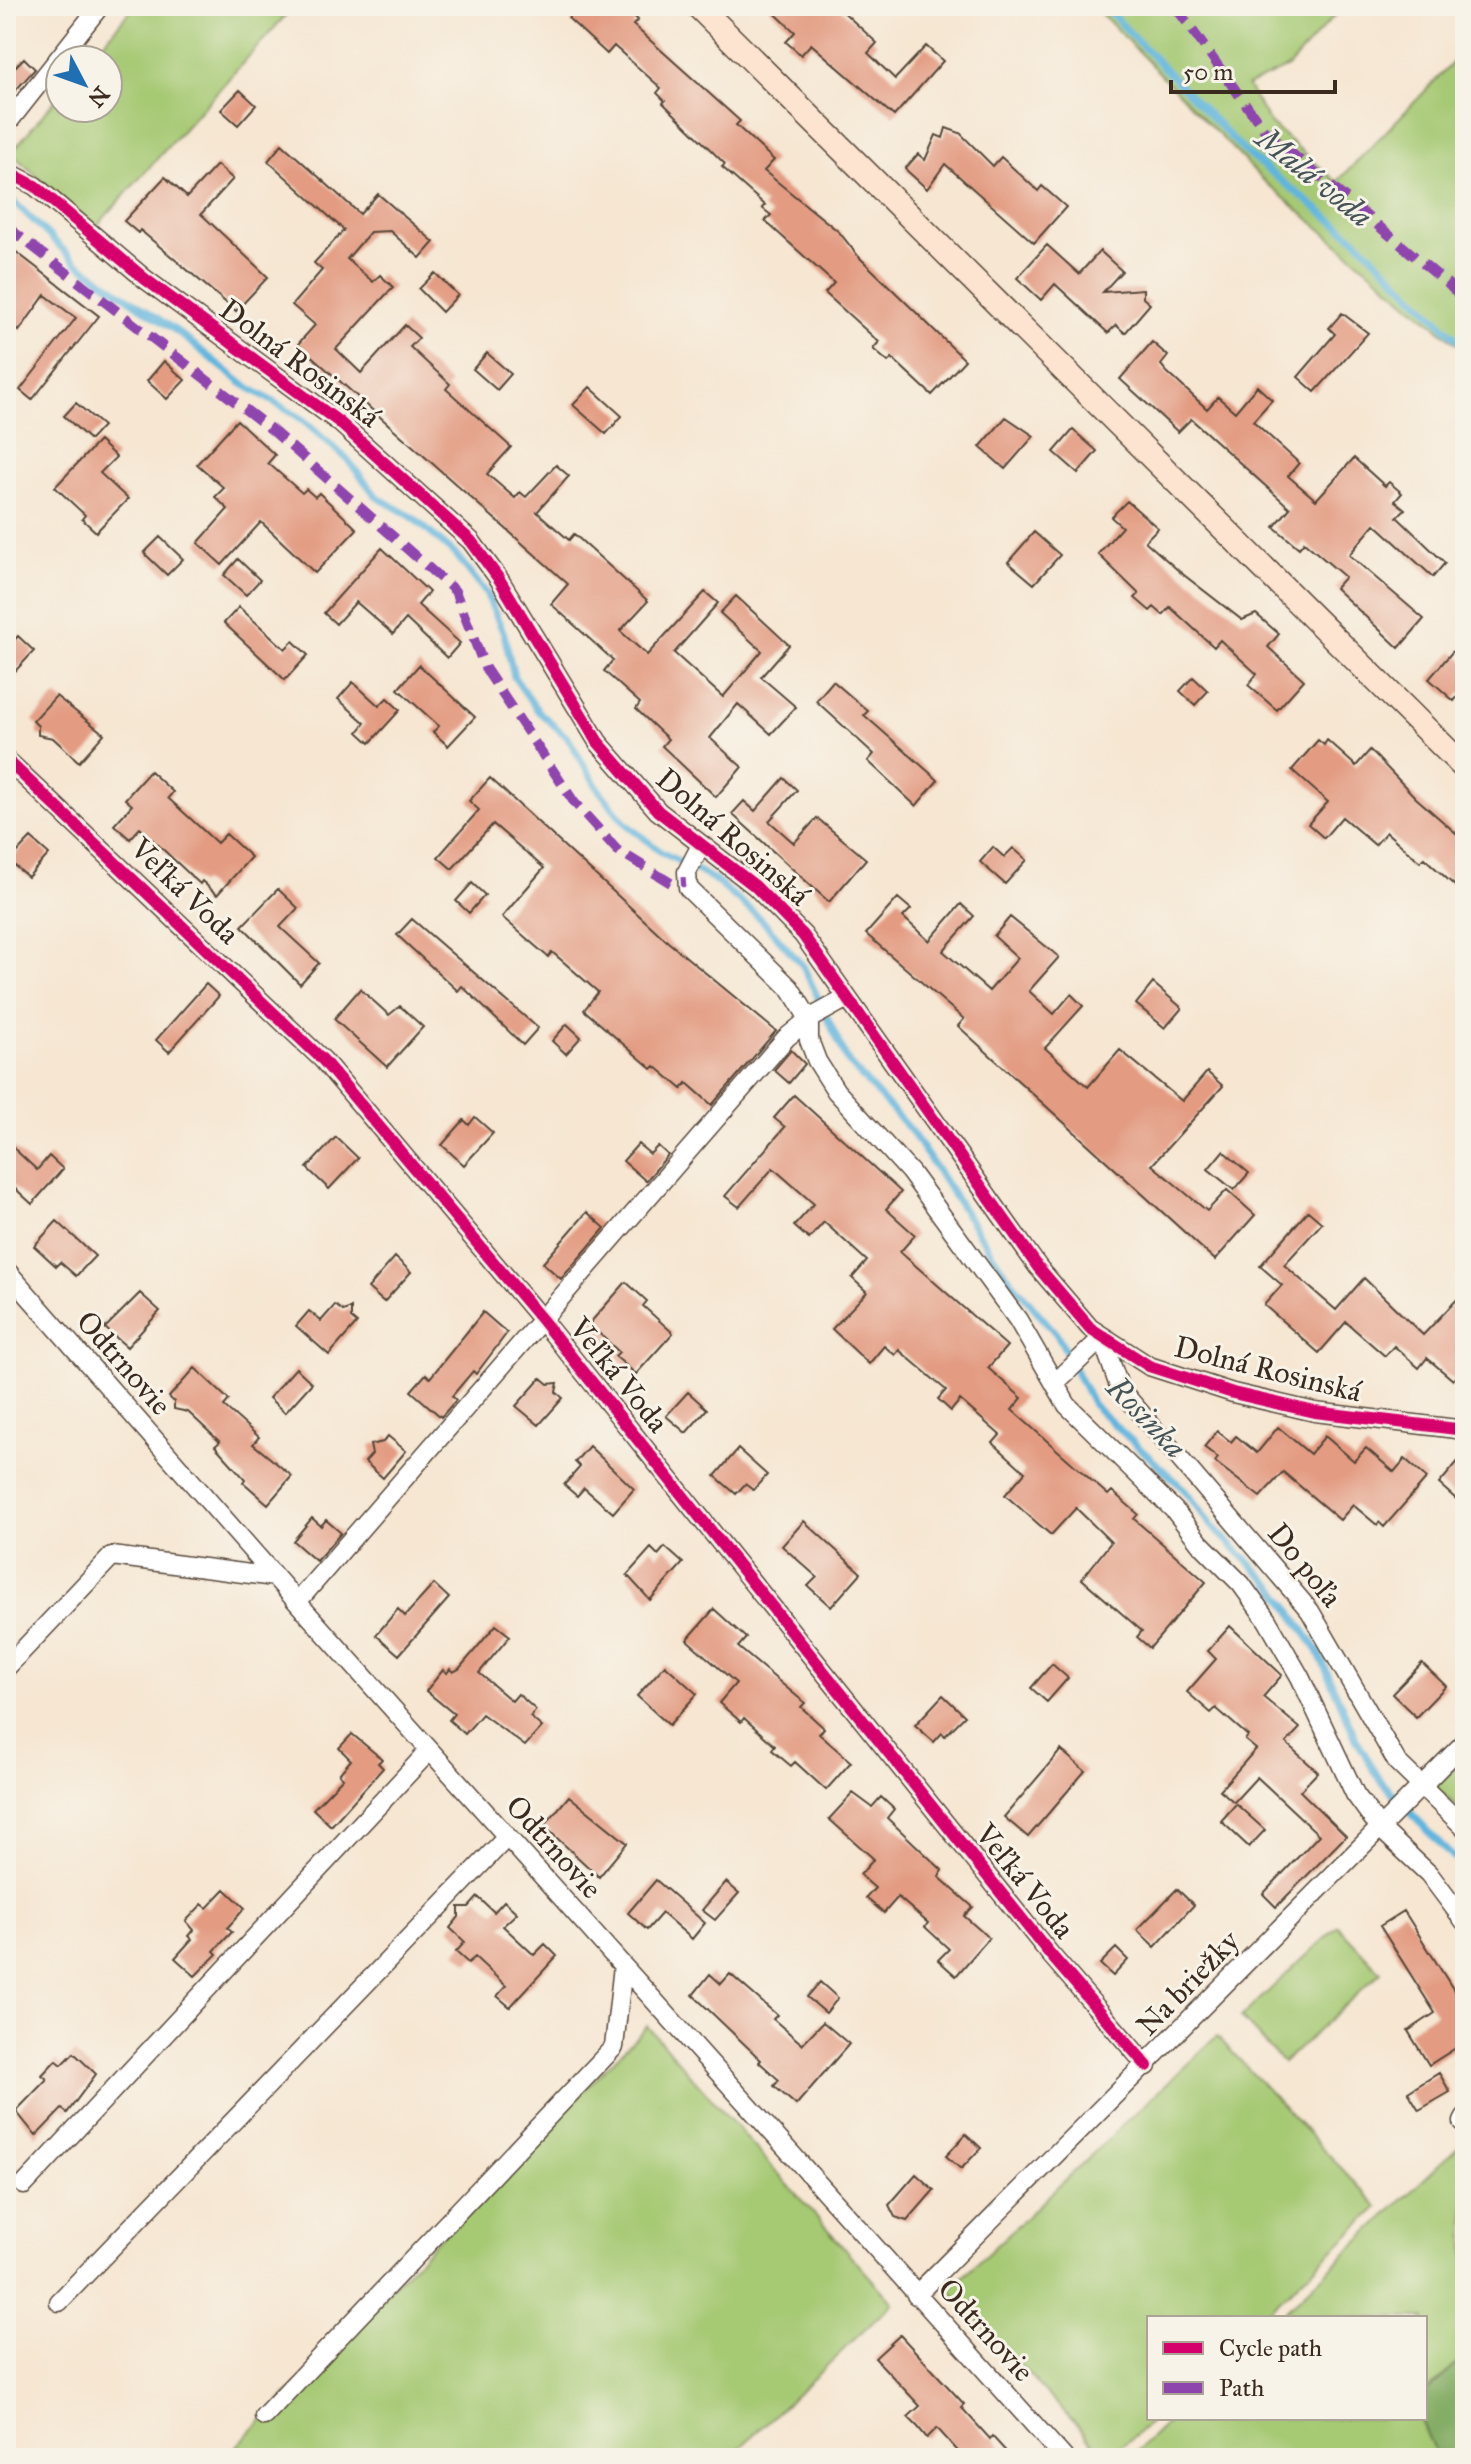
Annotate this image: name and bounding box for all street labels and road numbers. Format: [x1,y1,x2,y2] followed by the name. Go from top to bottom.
[213,291,388,435] street label: Dolná Rosinská
[649,761,817,914] street label: Dolná Rosinská
[122,830,247,952] street label: Veľká Voda
[69,1304,179,1422] street label: Odtrnovie
[561,1310,676,1440] street label: Veľká Voda
[1171,1328,1366,1410] street label: Dolná Rosinská
[1260,1516,1350,1614] street label: Do poľa
[498,1788,610,1906] street label: Odtrnovie
[967,1816,1082,1946] street label: Veľká Voda
[1129,1922,1247,2043] street label: Na briežky
[930,2271,1042,2389] street label: Odtrnovie

